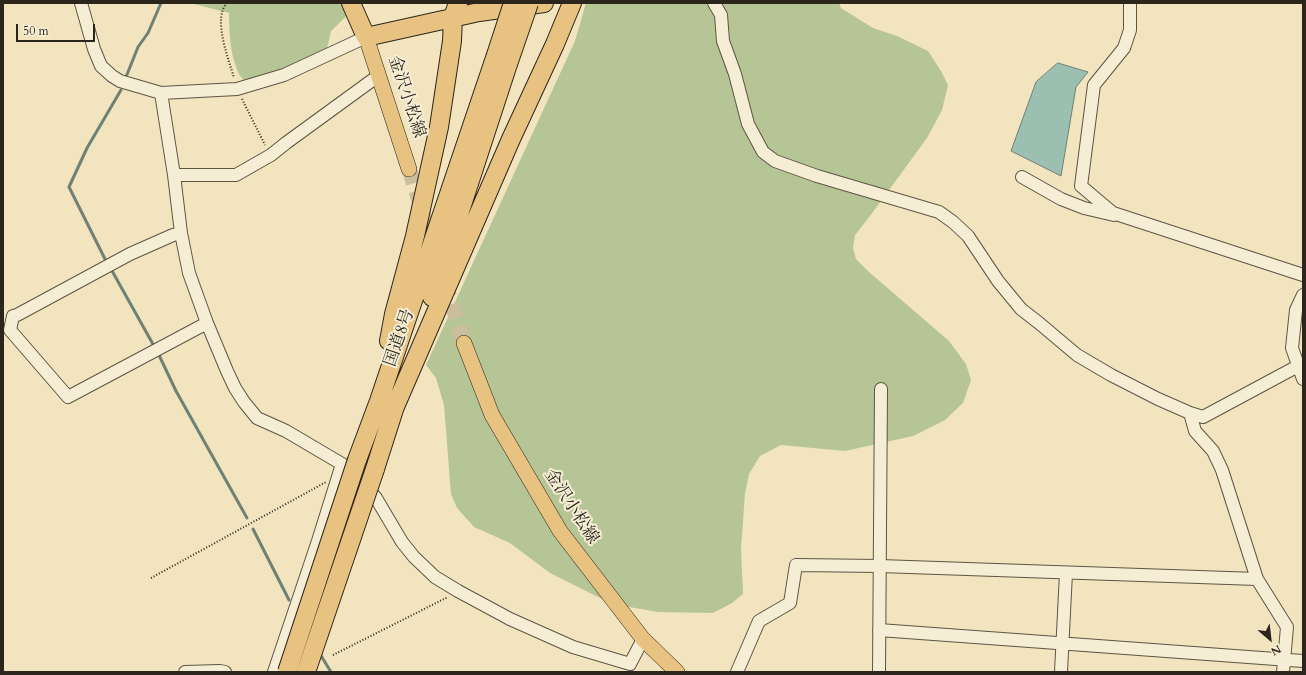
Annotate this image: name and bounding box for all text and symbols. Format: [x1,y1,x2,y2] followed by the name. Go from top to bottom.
[18,16,97,42] scale bar
[23,23,49,39] text: 50 m
[383,53,429,141] street label: 金沢小松線
[381,306,419,370] street label: 国道8号
[539,466,603,548] street label: 金沢小松線
[1250,619,1290,659] north arrow
[1268,641,1284,659] text: N

